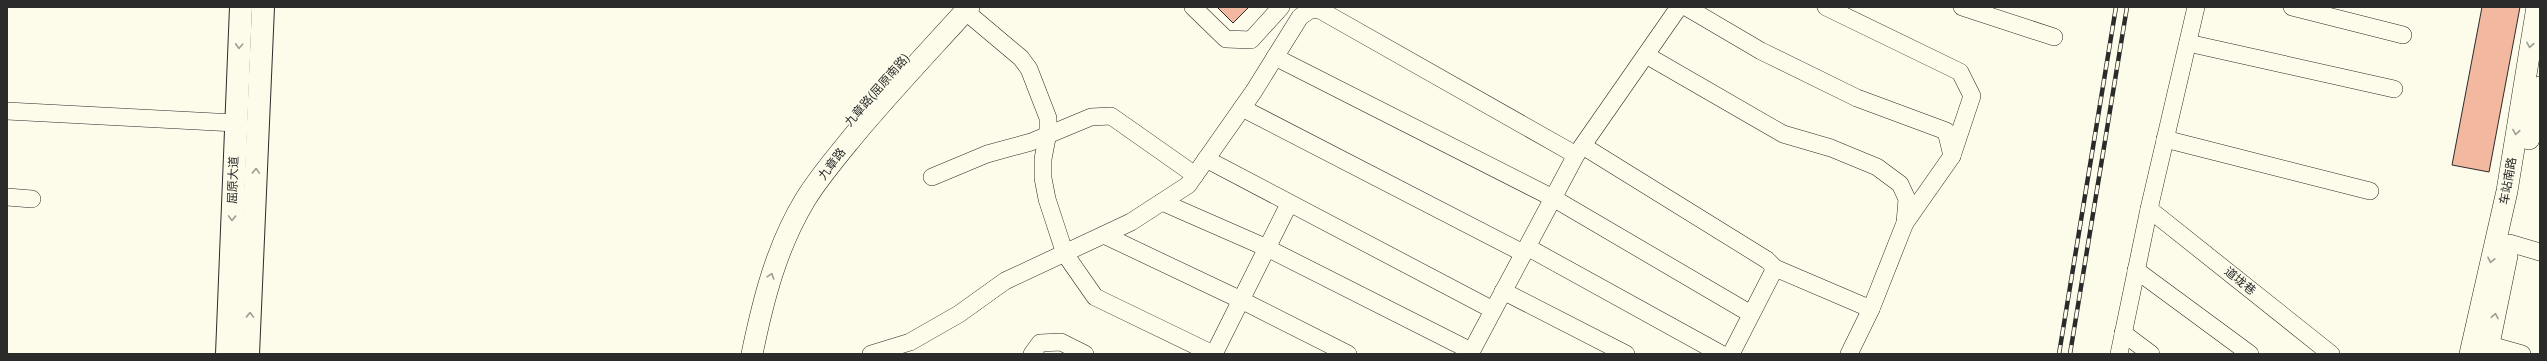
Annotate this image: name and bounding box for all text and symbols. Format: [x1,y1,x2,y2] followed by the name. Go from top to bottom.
[2527,42,2535,48] one-way arrow
[235,43,244,49] one-way arrow
[842,51,912,129] street label: 九章路(屈原南路)
[2512,129,2521,135] one-way arrow
[816,145,848,183] street label: 九章路
[225,156,241,204] street label: 屈原大道
[2497,156,2519,206] street label: 车站南路
[252,168,260,174] one-way arrow
[228,215,236,221] one-way arrow
[2488,257,2496,263] one-way arrow
[2222,264,2258,298] street label: 道垅巷
[767,272,775,279] one-way arrow
[245,312,254,318] one-way arrow
[2490,313,2499,319] one-way arrow

